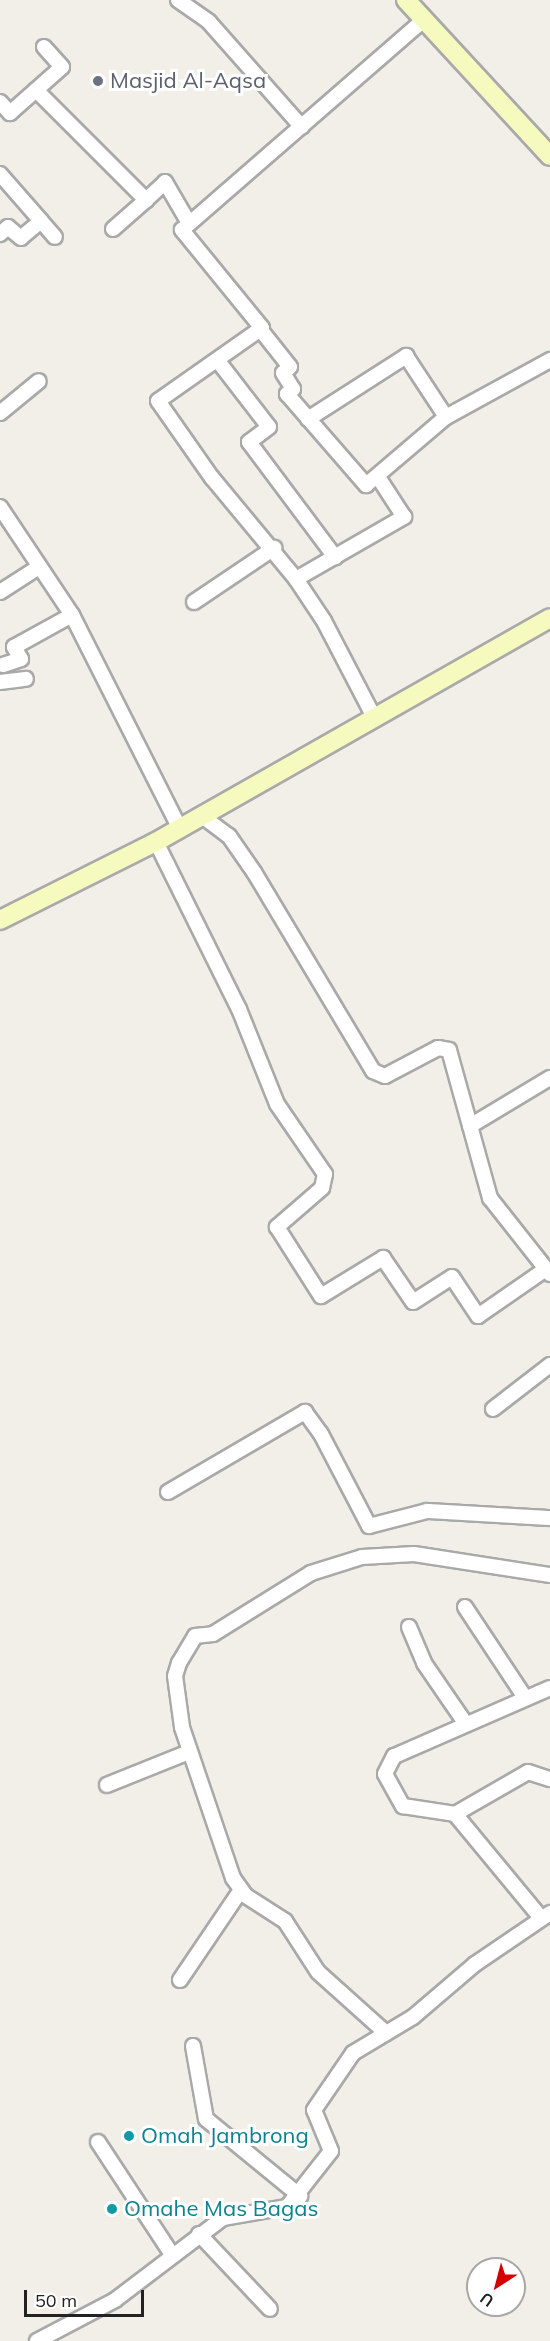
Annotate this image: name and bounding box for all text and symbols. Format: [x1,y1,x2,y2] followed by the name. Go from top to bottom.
[110,68,266,94] place label: Masjid Al-Aqsa
[91,74,105,88] marker: Masjid Al-Aqsa
[141,2123,309,2149] place label: Omah Jambrong
[122,2129,136,2143] marker: Omah Jambrong
[124,2196,318,2222] place label: Omahe Mas Bagas
[105,2202,119,2216] marker: Omahe Mas Bagas
[466,2257,526,2317] north arrow
[27,2278,147,2316] scale bar
[476,2288,497,2312] text: U
[35,2289,77,2312] text: 50 m

